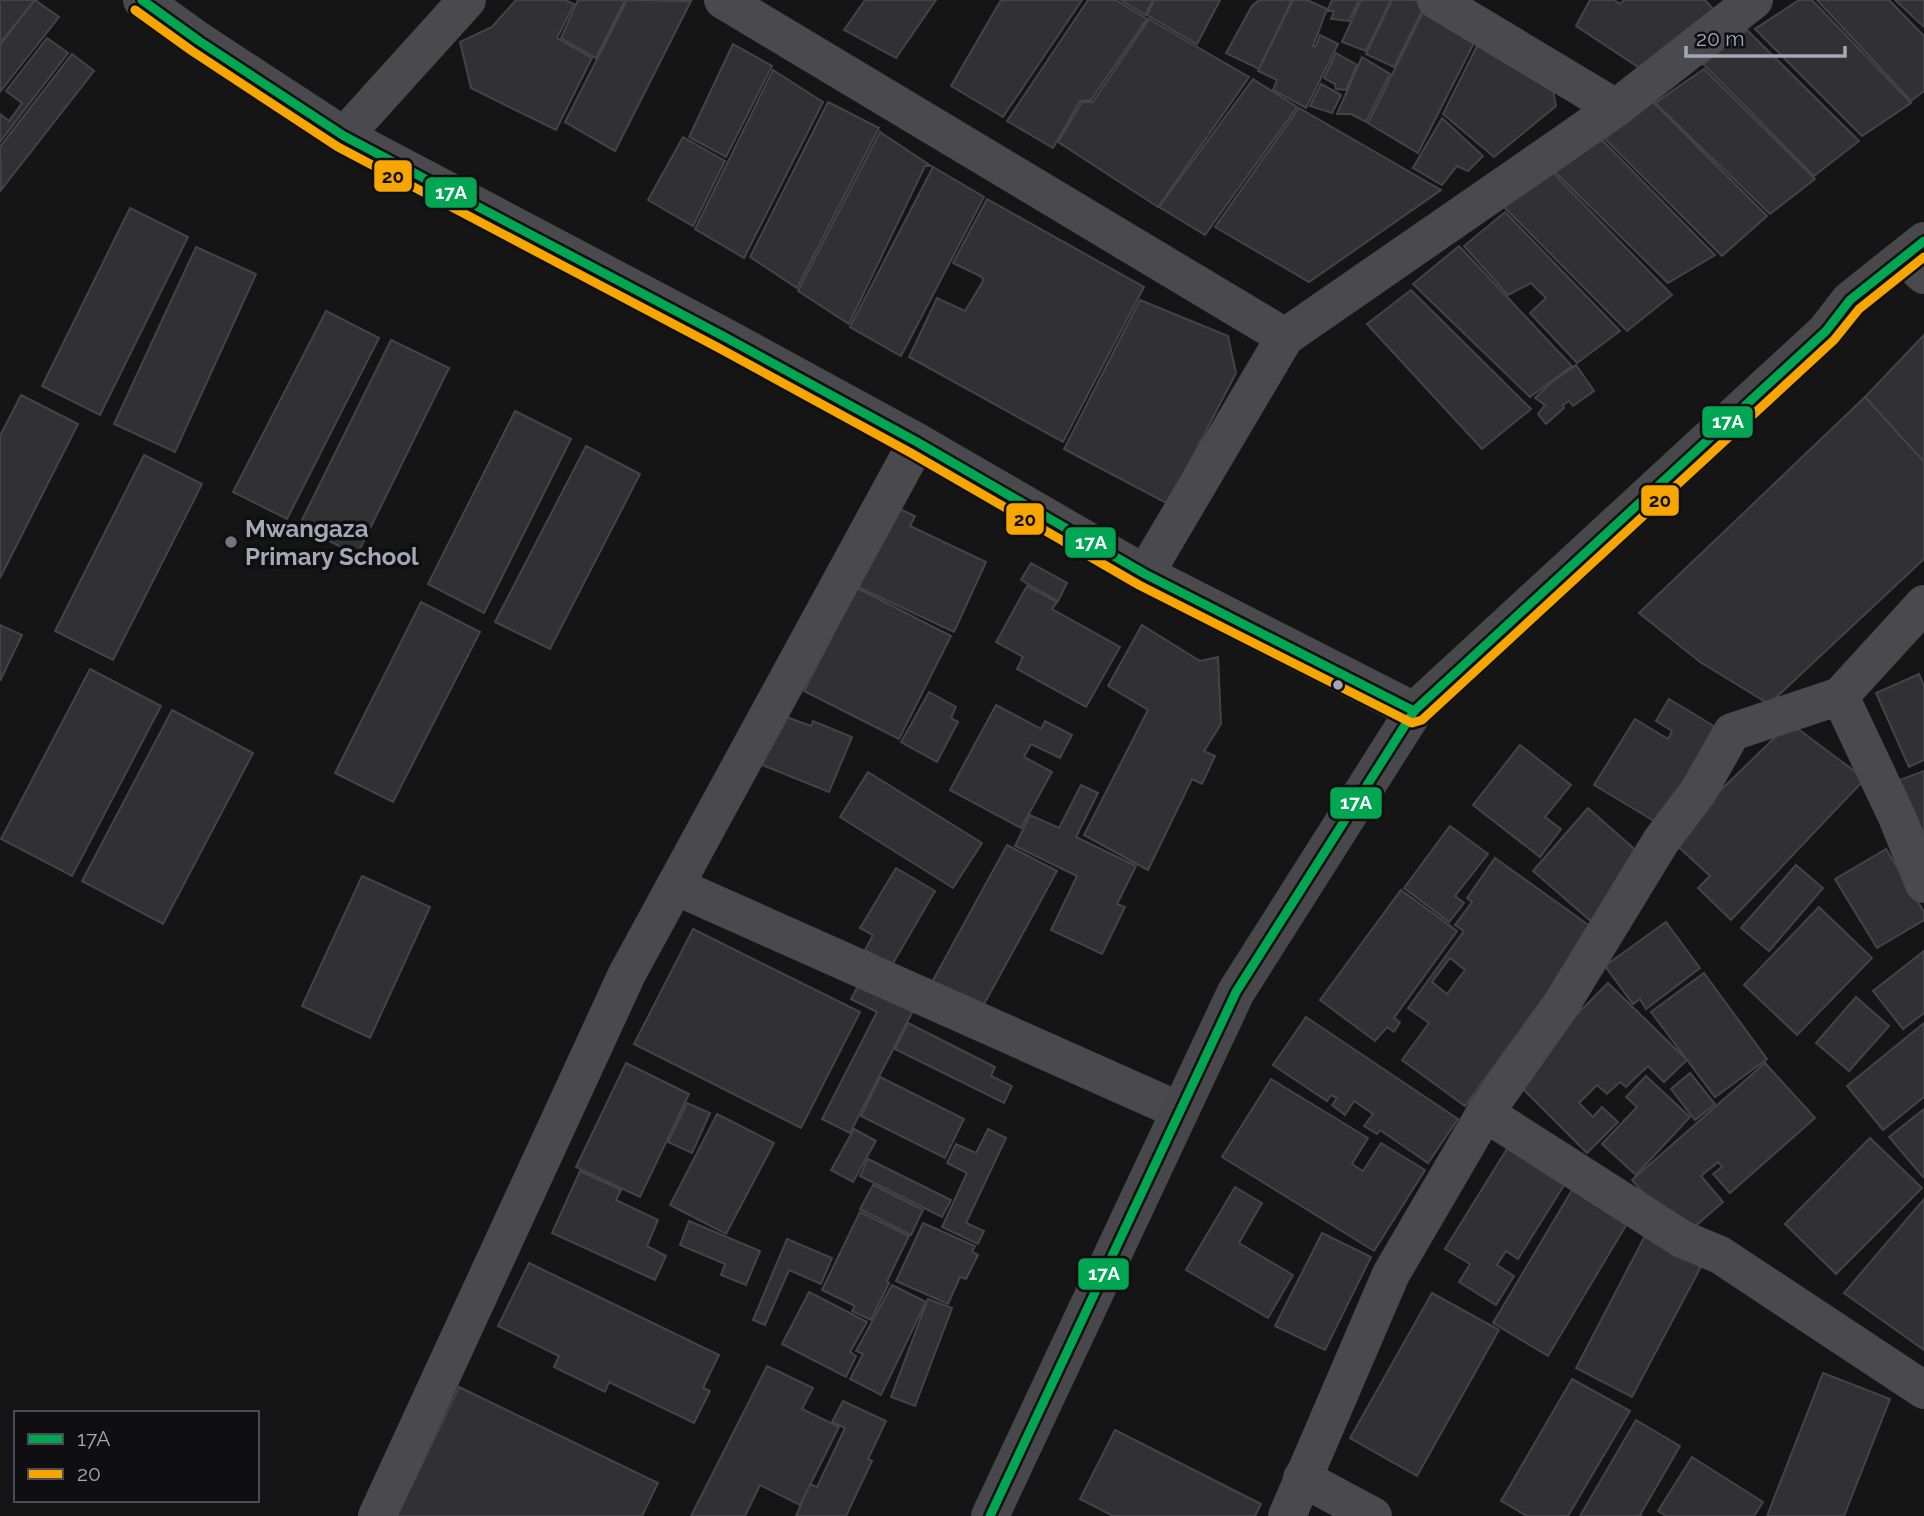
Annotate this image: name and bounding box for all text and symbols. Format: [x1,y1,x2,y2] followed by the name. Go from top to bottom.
[1686,14,1845,58] scale bar
[1696,26,1744,51] text: 20 m
[373,159,413,193] line badge: 20
[382,165,404,187] text: 20
[424,176,478,209] line badge: 17A
[435,181,467,203] text: 17A
[1701,405,1754,439] line badge: 17A
[1712,410,1744,432] text: 17A
[1640,484,1680,517] line badge: 20
[1649,489,1671,511] text: 20
[1005,502,1045,536] line badge: 20
[1014,508,1036,530] text: 20
[245,514,419,571] place label: Mwangaza Primary School
[1064,526,1117,559] line badge: 17A
[1075,531,1107,553] text: 17A
[223,534,239,550] marker: Mwangaza Primary School
[1331,678,1345,692] unlabelled marker
[1329,786,1383,820] line badge: 17A
[1340,791,1372,813] text: 17A
[1077,1257,1130,1291] line badge: 17A
[1088,1262,1120,1284] text: 17A
[14,1411,259,1502] legend
[77,1426,110,1451] text: 17A
[77,1461,101,1486] text: 20

